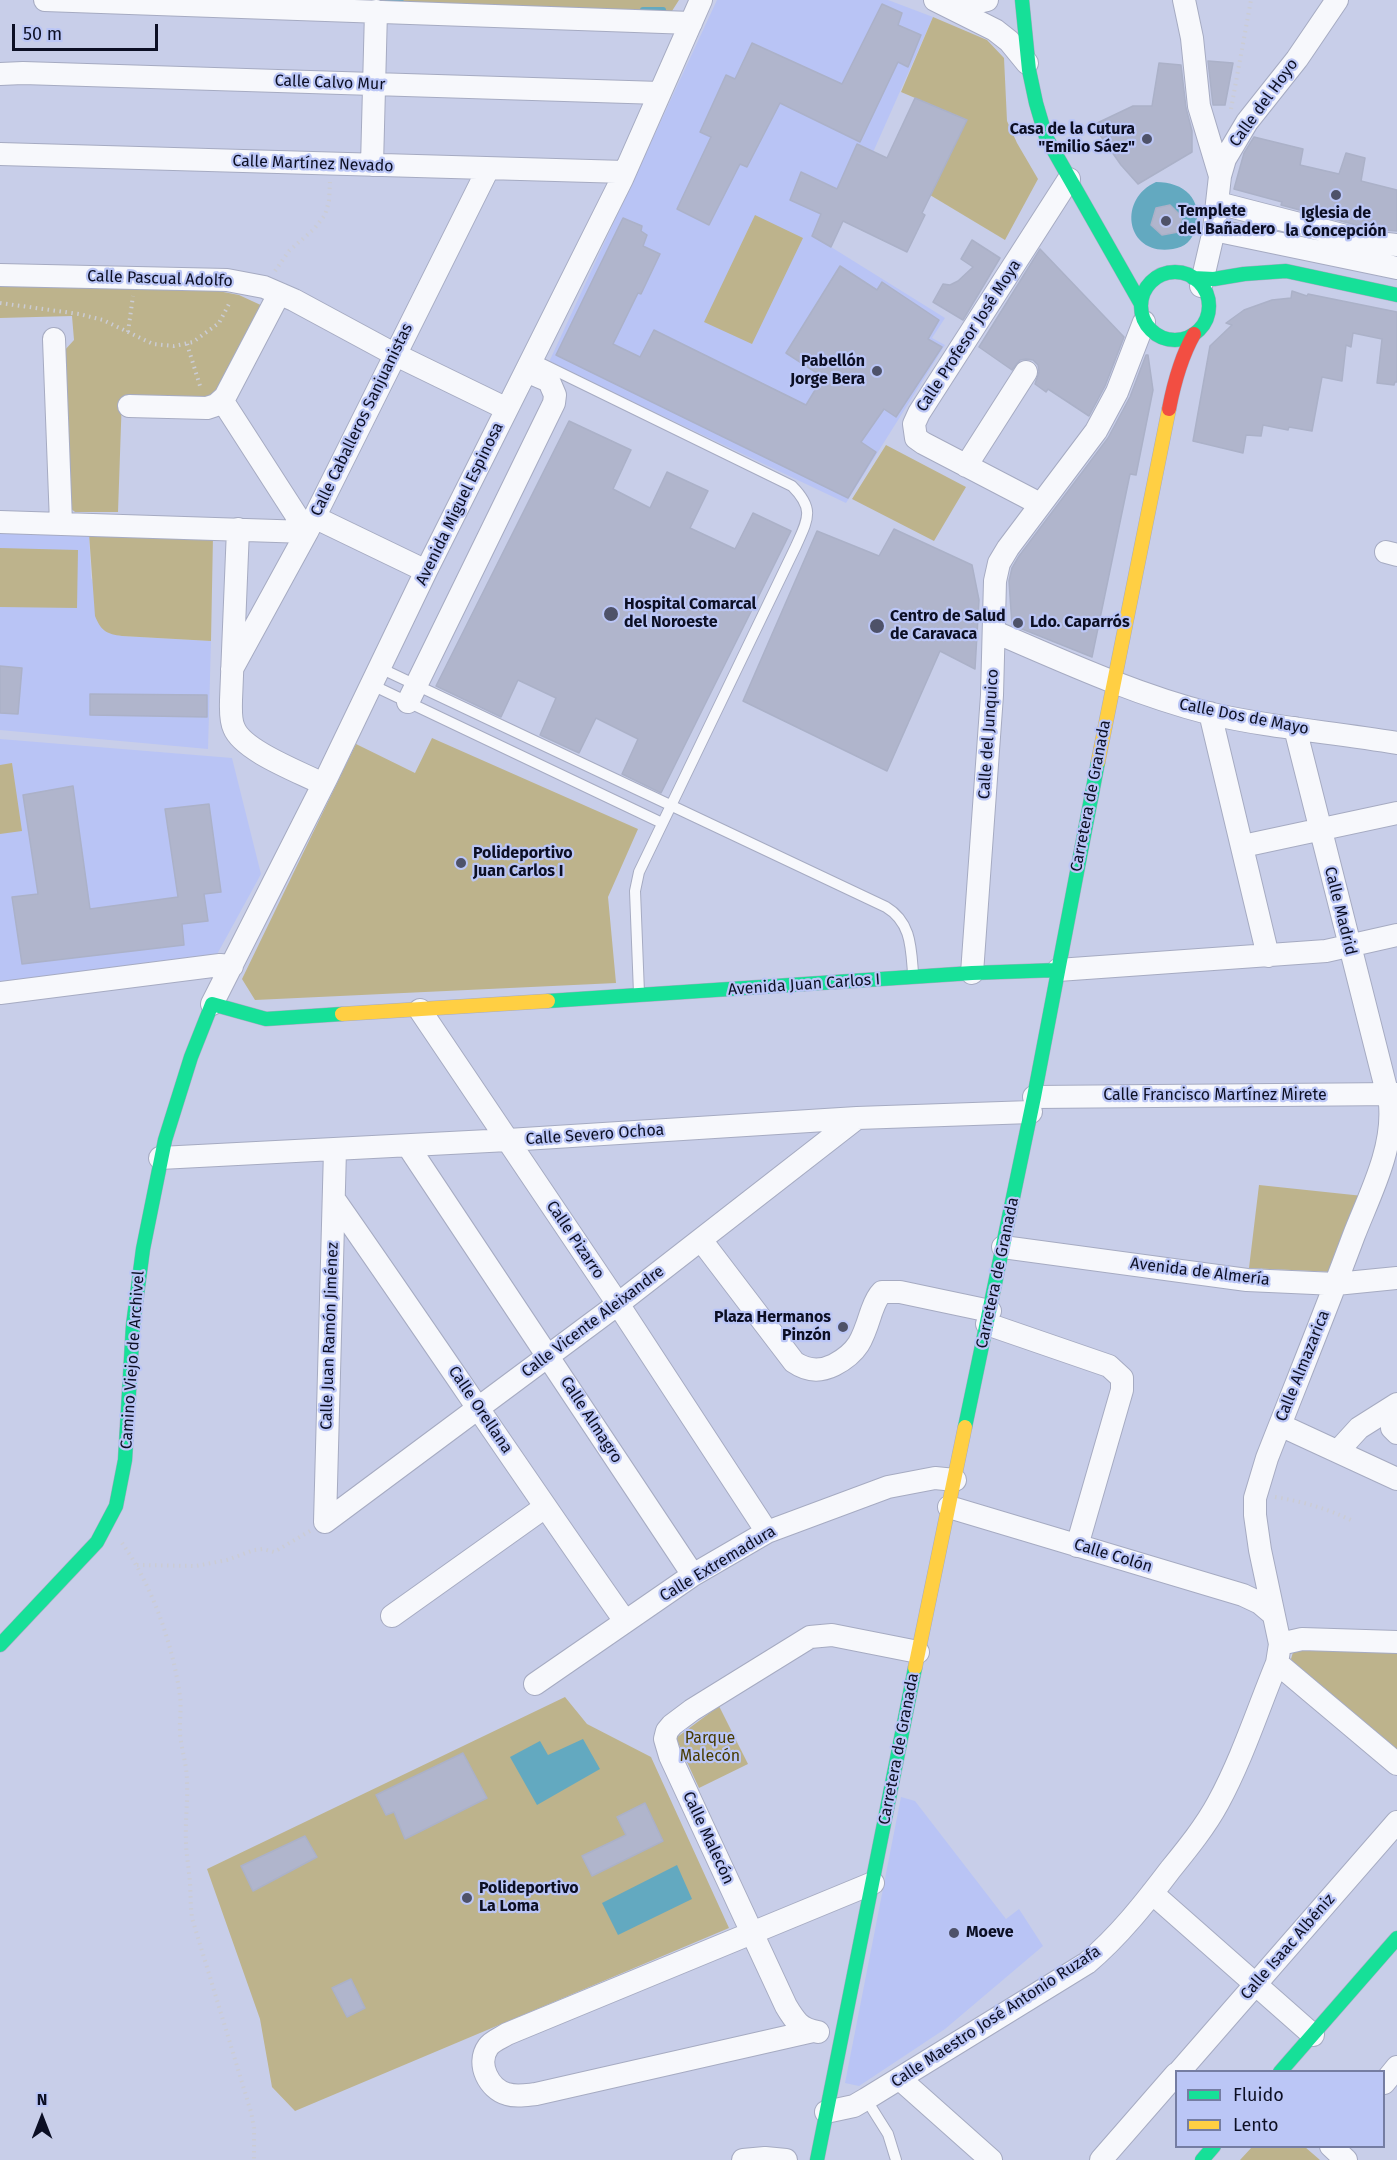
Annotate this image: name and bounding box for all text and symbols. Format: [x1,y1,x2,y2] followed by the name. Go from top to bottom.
[15,12,160,50] scale bar
[23,23,62,45] text: 50 m
[1226,55,1302,151] street label: Calle del Hoyo
[274,71,386,95] street label: Calle Calvo Mur
[1010,120,1135,158] place label: Casa de la Cutura "Emilio Sáez"
[1140,132,1154,146] marker: Casa de la Cutura "Emilio Sáez"
[232,152,394,176] street label: Calle Martínez Nevado
[1329,188,1343,202] marker: Iglesia de la Concepción
[1178,202,1275,240] place label: Templete del Bañadero
[1285,204,1387,242] place label: Iglesia de la Concepción
[1159,214,1173,228] marker: Templete del Bañadero
[913,256,1025,416] street label: Calle Profesor José Moya
[87,267,233,291] street label: Calle Pascual Adolfo
[307,320,417,520] street label: Calle Caballeros Sanjuanistas
[790,352,865,390] place label: Pabellón Jorge Bera
[870,364,884,378] marker: Pabellón Jorge Bera
[412,419,508,589] street label: Avenida Miguel Espinosa
[624,595,756,633] place label: Hospital Comarcal del Noroeste
[602,605,620,623] marker: Hospital Comarcal del Noroeste
[890,607,1006,645] place label: Centro de Salud de Caravaca
[1030,613,1130,633] place label: Ldo. Caparrós
[1011,616,1025,630] marker: Ldo. Caparrós
[868,617,886,635] marker: Centro de Salud de Caravaca
[975,668,1003,800] street label: Calle del Junquico
[1178,695,1310,739] street label: Calle Dos de Mayo
[1067,718,1115,874] street label: Carretera de Granada
[473,844,573,882] place label: Polideportivo Juan Carlos I
[454,856,468,870] marker: Polideportivo Juan Carlos I
[1320,865,1360,957] street label: Calle Madrid
[727,970,881,1000] street label: Avenida Juan Carlos I
[1103,1086,1327,1106] street label: Calle Francisco Martínez Mirete
[525,1121,665,1149] street label: Calle Severo Ochoa
[973,1196,1023,1350] street label: Carretera de Granada
[542,1197,608,1283] street label: Calle Pizarro
[317,1242,343,1430] street label: Calle Juan Ramón Jiménez
[1129,1254,1271,1290] street label: Avenida de Almería
[518,1262,668,1382] street label: Calle Vicente Aleixandre
[117,1270,149,1450] street label: Camino Viejo de Archivel
[714,1308,831,1346] place label: Plaza Hermanos Pinzón
[1272,1308,1334,1424] street label: Calle Almazarica
[836,1320,850,1334] marker: Plaza Hermanos Pinzón
[444,1363,516,1457] street label: Calle Orellana
[556,1373,626,1467] street label: Calle Almagro
[657,1522,779,1606] street label: Calle Extremadura
[1072,1535,1154,1577] street label: Calle Colón
[875,1671,923,1827] street label: Carretera de Granada
[680,1729,740,1767] park label: Parque Malecón
[678,1789,738,1887] street label: Calle Malecón
[479,1879,579,1917] place label: Polideportivo La Loma
[1237,1890,1339,2004] street label: Calle Isaac Albéniz
[460,1891,474,1905] marker: Polideportivo La Loma
[966,1923,1014,1943] place label: Moeve
[947,1926,961,1940] marker: Moeve
[888,1942,1104,2092] street label: Calle Maestro José Antonio Ruzafa
[1175,2070,1385,2148] legend
[1233,2084,1284,2106] text: Fluido
[12,2088,72,2148] north arrow
[37,2090,47,2109] text: N
[1233,2114,1279,2136] text: Lento

